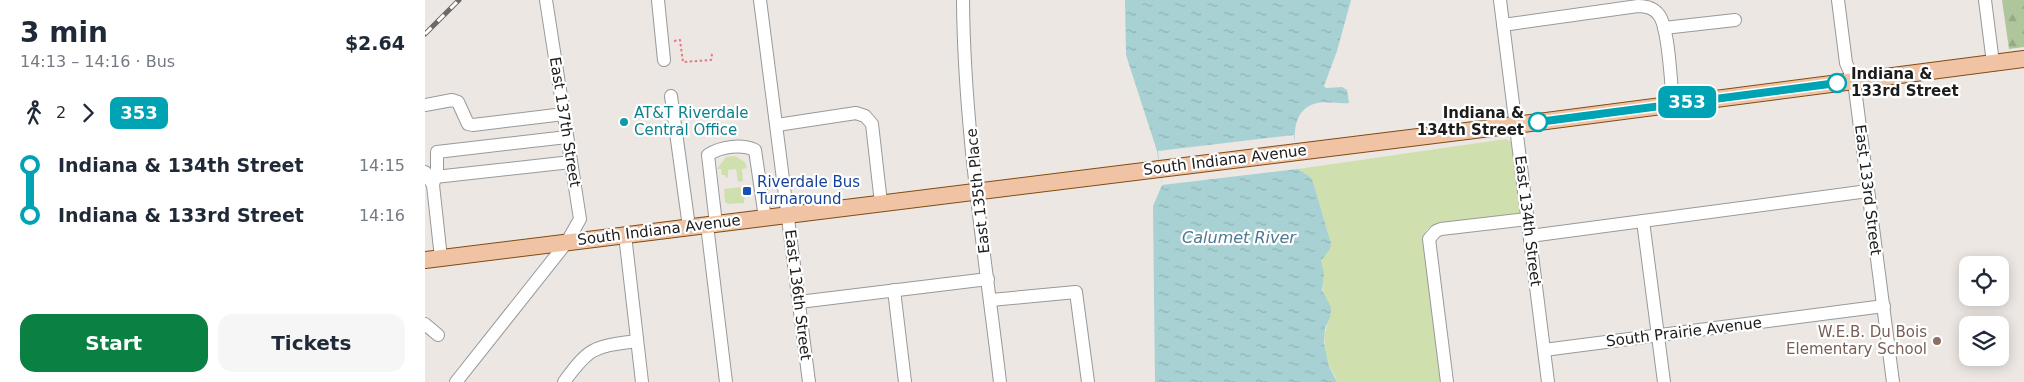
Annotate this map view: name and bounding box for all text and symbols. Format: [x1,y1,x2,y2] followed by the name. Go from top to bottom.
[20,16,108,49] text: 3 min
[345,32,405,54] text: $2.64
[20,52,175,71] text: 14:13 – 14:16 · Bus
[546,56,584,188] street label: East 137th Street
[1851,65,1959,100] place label: Indiana & 133rd Street
[1827,73,1847,93] marker: Indiana & 133rd Street
[1658,86,1716,118] line badge: 353
[1668,91,1706,112] text: 353
[20,99,48,127] icon: walk
[74,99,102,127] icon: forward
[120,102,158,123] text: 353
[56,103,66,122] text: 2
[634,104,749,139] place label: AT&T Riverdale Central Office
[1417,104,1524,139] place label: Indiana & 134th Street
[1528,112,1548,132] marker: Indiana & 134th Street
[618,116,630,128] marker: AT&T Riverdale Central Office
[1851,124,1885,256] street label: East 133rd Street
[962,127,994,255] street label: East 135th Place
[1142,141,1308,179] street label: South Indiana Avenue
[58,154,304,176] text: Indiana & 134th Street
[1511,155,1545,287] street label: East 134th Street
[359,156,405,175] text: 14:15
[756,173,860,208] place label: Riverdale Bus Turnaround
[741,185,753,197] marker: Riverdale Bus Turnaround
[58,204,304,226] text: Indiana & 133rd Street
[359,206,405,225] text: 14:16
[576,211,742,249] street label: South Indiana Avenue
[1182,228,1297,247] water label: Calumet River
[781,229,815,361] street label: East 136th Street
[1959,256,2009,366] map controls
[1959,256,2009,306] button: locate
[20,314,208,372] button: Start
[218,314,405,372] button: Tickets
[1605,314,1763,350] street label: South Prairie Avenue
[1959,316,2009,366] button: layers
[1786,323,1927,358] place label: W.E.B. Du Bois Elementary School
[1931,335,1943,347] marker: W.E.B. Du Bois Elementary School

